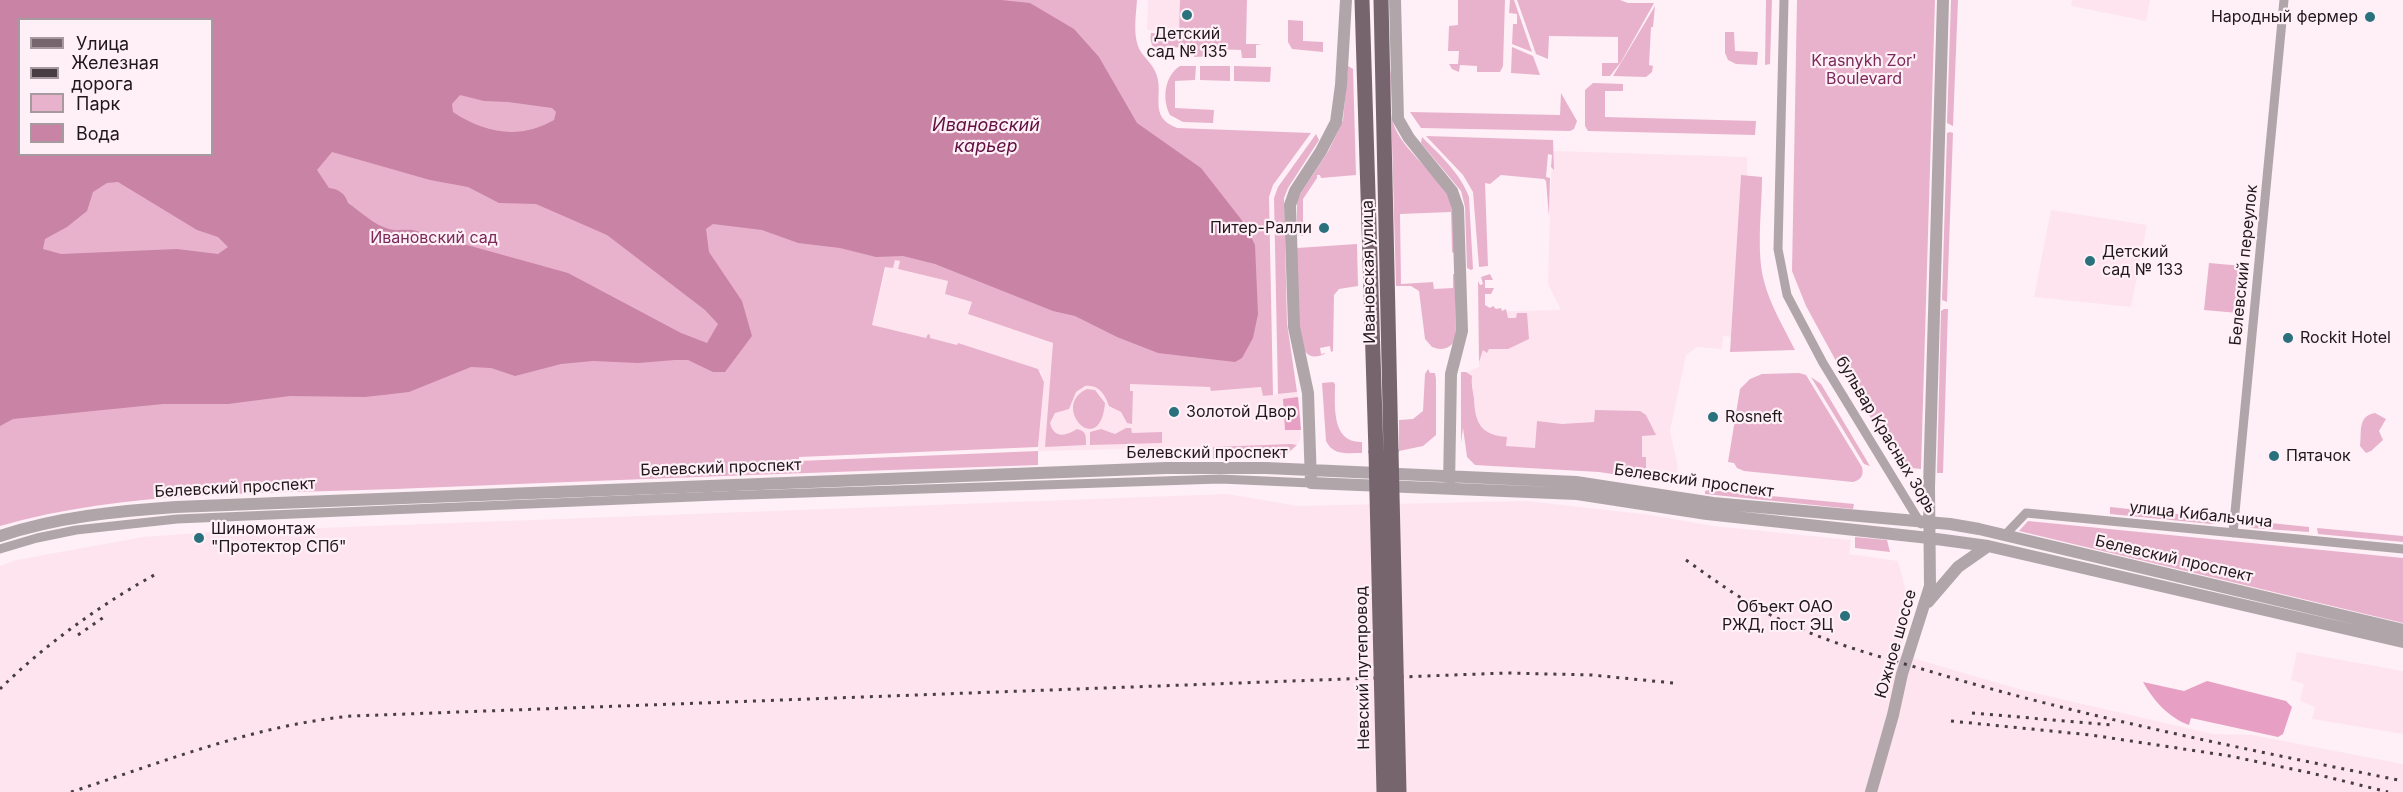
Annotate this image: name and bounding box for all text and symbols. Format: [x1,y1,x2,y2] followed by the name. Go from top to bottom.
[2211,7,2358,27] place label: Народный фермер
[1180,8,1194,22] marker: Детский сад № 135
[2363,10,2377,24] marker: Народный фермер
[18,18,213,156] legend
[1147,24,1227,62] place label: Детский сад № 135
[76,33,129,54] text: Улица
[1811,51,1917,89] park label: Krasnykh Zor' Boulevard
[71,52,159,94] text: Железная дорога
[76,93,120,114] text: Парк
[932,115,1040,158] water label: Ивановский карьер
[76,123,120,144] text: Вода
[2226,184,2262,346] street label: Белевский переулок
[1358,200,1380,344] street label: Ивановская улица
[1210,218,1312,238] place label: Питер-Ралли
[1317,221,1331,235] marker: Питер-Ралли
[370,228,498,248] park label: Ивановский сад
[2102,242,2183,280] place label: Детский сад № 133
[2083,254,2097,268] marker: Детский сад № 133
[2300,328,2391,348] place label: Rockit Hotel
[2281,331,2295,345] marker: Rockit Hotel
[1831,353,1941,517] street label: бульвар Красных Зорь
[1186,402,1297,422] place label: Золотой Двор
[1167,405,1181,419] marker: Золотой Двор
[1725,407,1782,427] place label: Rosneft
[1706,410,1720,424] marker: Rosneft
[1126,443,1288,463] street label: Белевский проспект
[2286,446,2351,466] place label: Пятачок
[2267,449,2281,463] marker: Пятачок
[640,456,802,480] street label: Белевский проспект
[1613,460,1775,502] street label: Белевский проспект
[154,474,316,502] street label: Белевский проспект
[2129,498,2273,532] street label: улица Кибальчича
[211,519,347,557] place label: Шиномонтаж "Протектор СПб"
[192,531,206,545] marker: Шиномонтаж "Протектор СПб"
[2093,532,2255,586] street label: Белевский проспект
[1352,586,1374,750] street label: Невский путепровод
[1871,587,1921,701] street label: Южное шоссе
[1722,597,1833,635] place label: Объект ОАО РЖД, пост ЭЦ
[1838,609,1852,623] marker: Объект ОАО РЖД, пост ЭЦ

